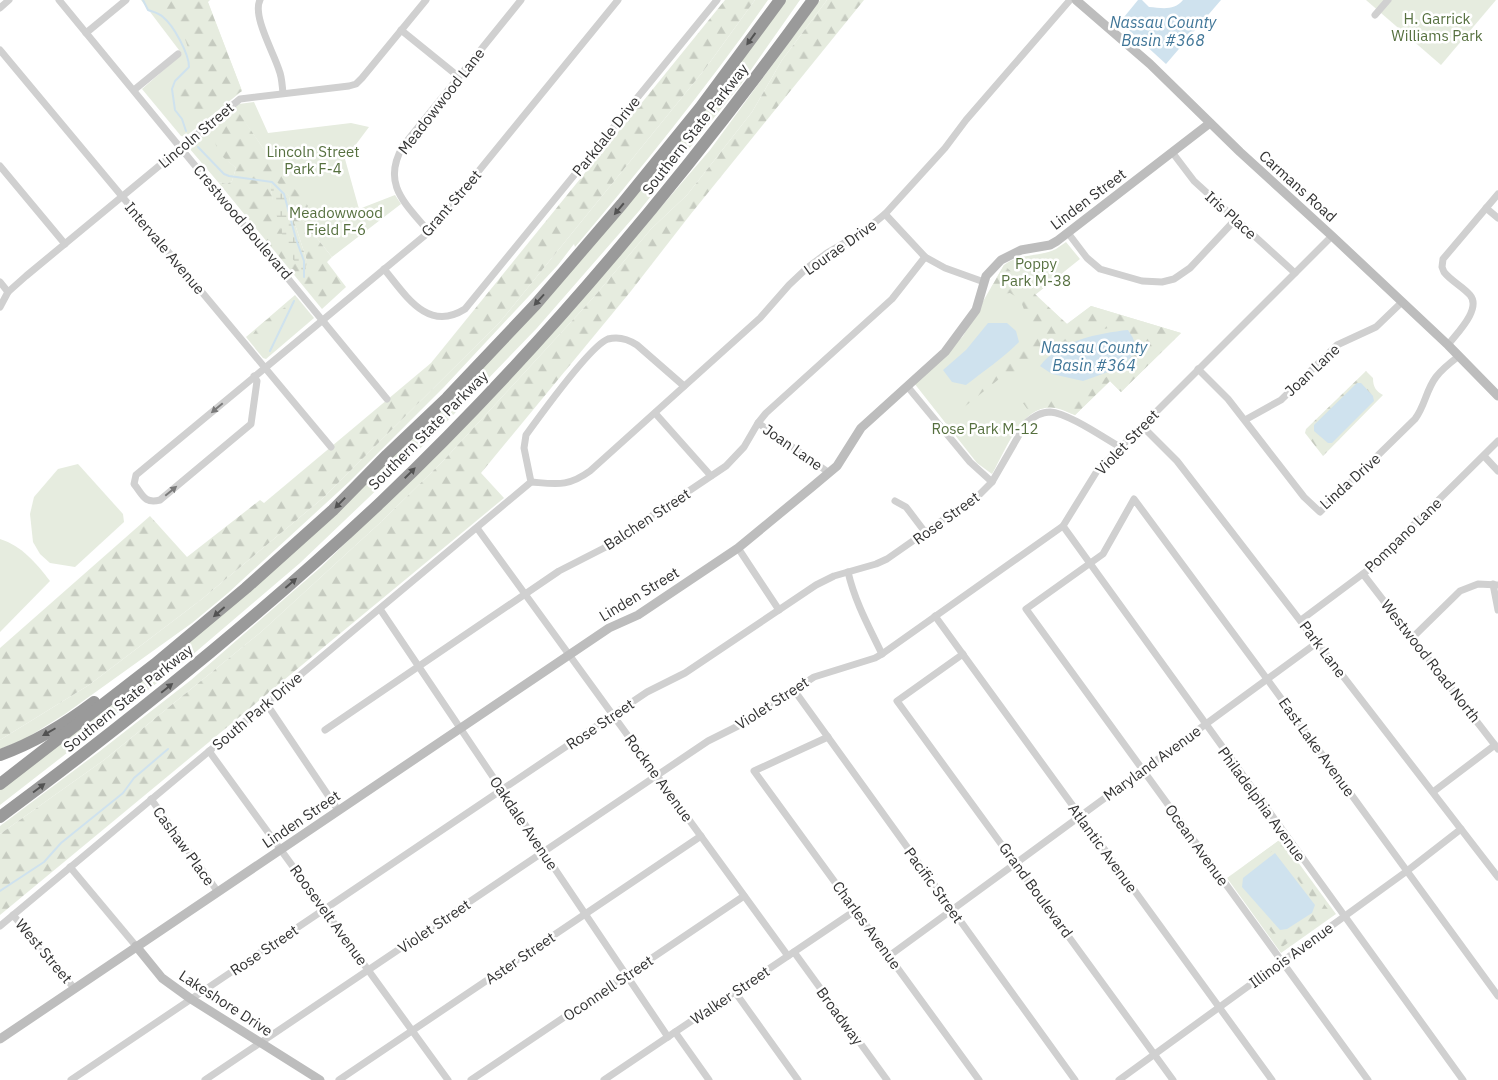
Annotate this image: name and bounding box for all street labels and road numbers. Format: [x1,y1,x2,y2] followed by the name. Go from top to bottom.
[394,44,488,158] street label: Meadowwood Lane
[638,59,752,198] street label: Southern State Parkway
[568,92,644,180] street label: Parkdale Drive
[154,98,238,172] street label: Lincoln Street
[1255,146,1341,226] street label: Carmans Road
[189,161,297,283] street label: Crestwood Boulevard
[1046,164,1130,234] street label: Linden Street
[417,166,485,240] street label: Grant Street
[1201,187,1261,243] street label: Iris Place
[121,198,209,298] street label: Intervale Avenue
[800,215,880,279] street label: Lourae Drive
[1281,340,1343,400] street label: Joan Lane
[364,366,492,494] street label: Southern State Parkway
[1091,405,1163,479] street label: Violet Street
[760,420,826,474] street label: Joan Lane
[1316,449,1384,513] street label: Linda Drive
[600,484,694,554] street label: Balchen Street
[909,487,983,549] street label: Rose Street
[1361,494,1445,576] street label: Pompano Lane
[596,563,682,625] street label: Linden Street
[1377,596,1485,726] street label: Westwood Road North
[1296,617,1350,681] street label: Park Lane
[59,640,197,756] street label: Southern State Parkway
[208,668,306,754] street label: South Park Drive
[732,672,812,734] street label: Violet Street
[562,694,638,754] street label: Rose Street
[1275,694,1359,800] street label: East Lake Avenue
[1099,721,1205,805] street label: Maryland Avenue
[621,731,697,825] street label: Rockne Avenue
[1214,743,1310,865] street label: Philadelphia Avenue
[486,773,562,873] street label: Oakdale Avenue
[258,786,344,852] street label: Linden Street
[1064,800,1142,896] street label: Atlantic Avenue
[1161,800,1233,890] street label: Ocean Avenue
[149,803,219,889] street label: Cashaw Place
[995,839,1077,941] street label: Grand Boulevard
[900,843,968,927] street label: Pacific Street
[286,861,372,969] street label: Roosevelt Avenue
[829,877,905,973] street label: Charles Avenue
[394,895,474,957] street label: Violet Street
[11,915,77,987] street label: West Street
[1245,918,1337,992] street label: Illinois Avenue
[226,920,302,980] street label: Rose Street
[481,928,559,988] street label: Aster Street
[559,951,657,1025] street label: Oconnell Street
[687,962,773,1028] street label: Walker Street
[176,966,276,1040] street label: Lakeshore Drive
[813,983,868,1049] street label: Broadway

